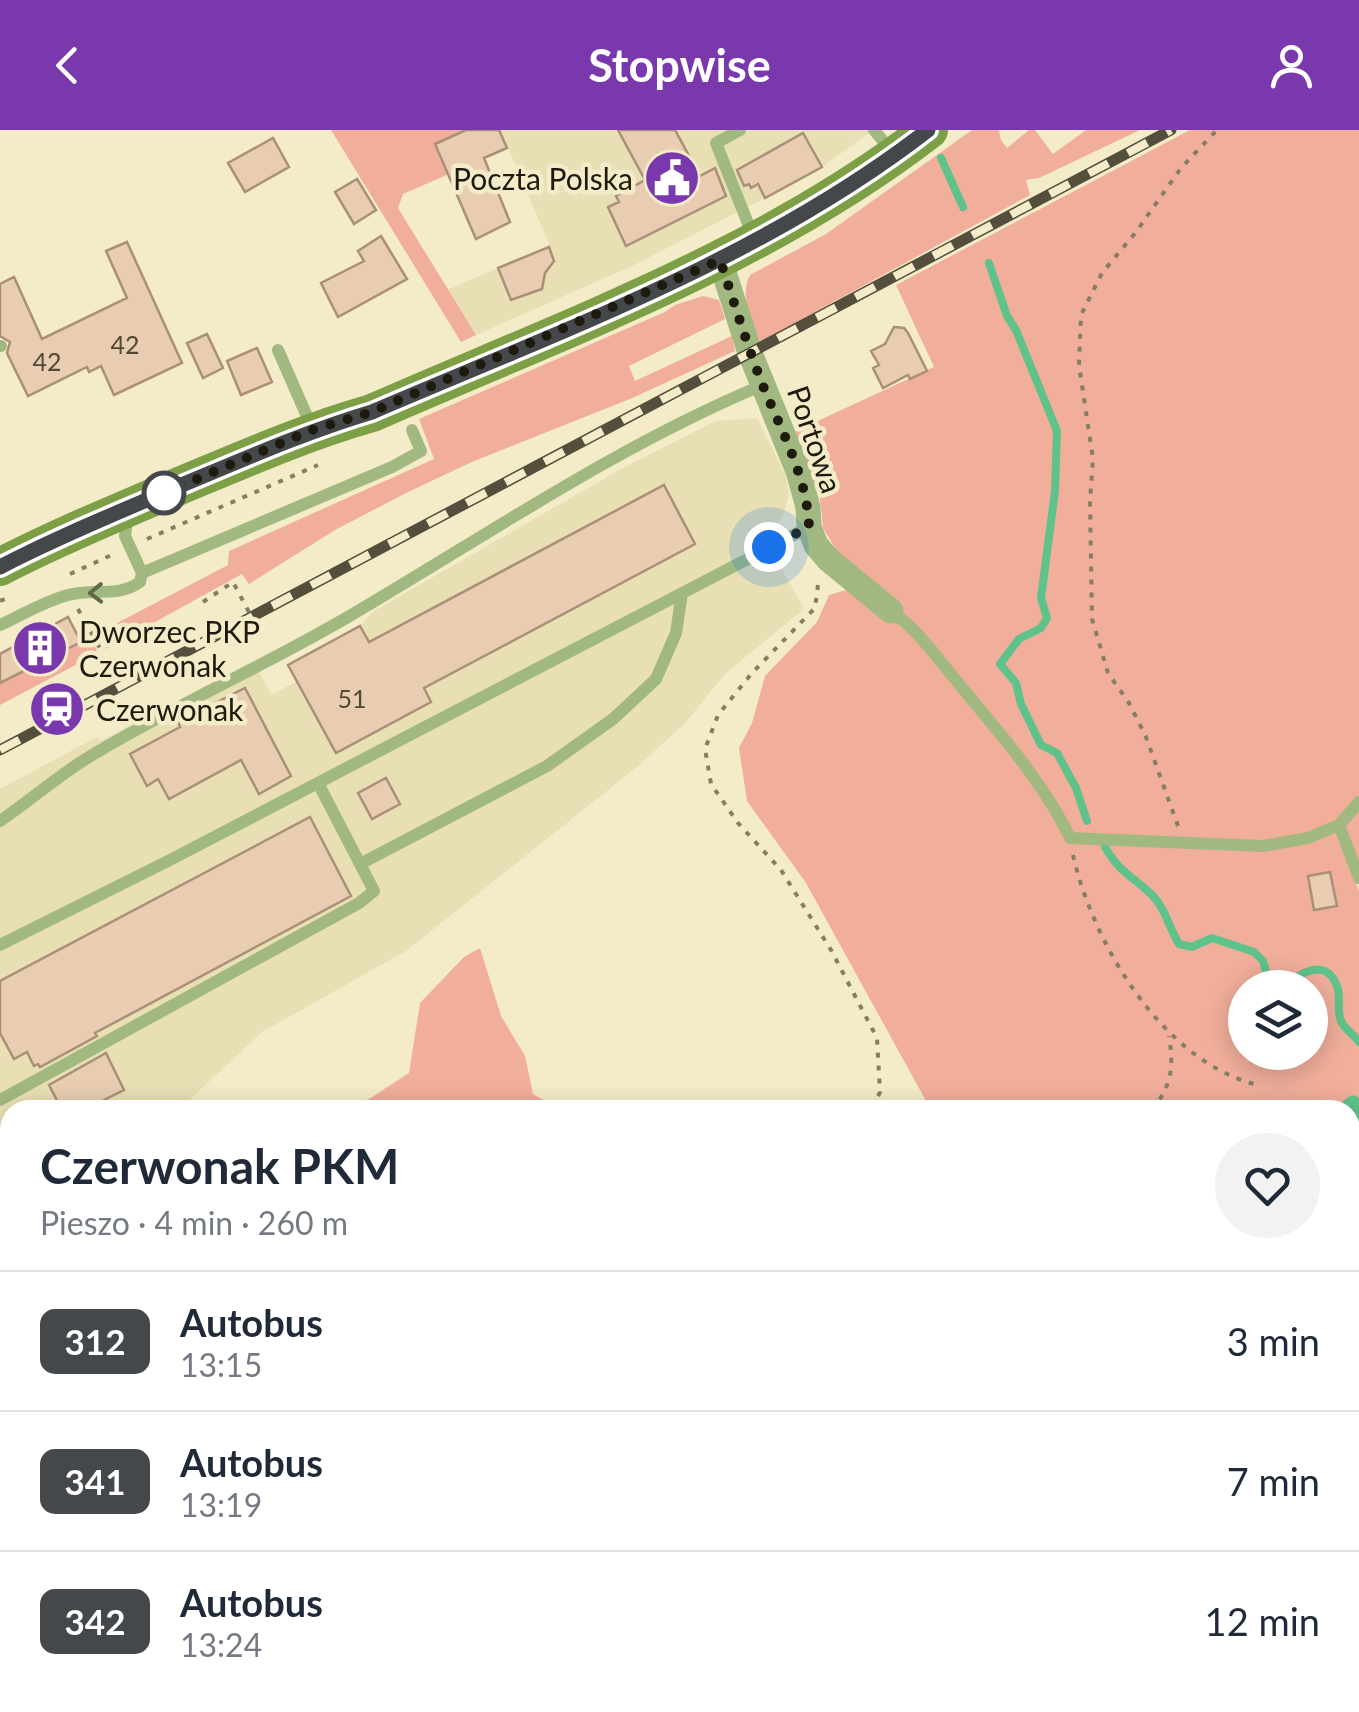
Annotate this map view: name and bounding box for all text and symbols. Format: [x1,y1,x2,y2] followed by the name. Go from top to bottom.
[40,38,95,93] icon: back
[588,38,771,92] text: Stopwise
[1264,38,1319,93] icon: person
[642,148,702,208] public building icon: Poczta Polska
[453,160,633,196] place label: Poczta Polska
[110,329,140,359] house number: 42
[32,346,62,376] house number: 42
[781,381,851,497] street label: Portowa
[143,472,185,514] unlabelled marker
[744,522,794,572] your location
[87,582,102,604] one-way arrow
[79,613,260,683] place label: Dworzec PKP Czerwonak
[10,618,70,678] building icon: Dworzec PKP Czerwonak
[27,679,87,739] station icon: Czerwonak
[337,683,367,713] house number: 51
[96,691,244,727] place label: Czerwonak
[1228,970,1328,1070] map controls
[1228,970,1328,1070] button: layers
[1215,1133,1320,1238] button: heart
[40,1137,399,1194] text: Czerwonak PKM
[40,1203,348,1242] text: Pieszo · 4 min · 260 m
[180,1299,323,1345] text: Autobus
[1227,1318,1320,1364] text: 3 min
[65,1320,125,1362] text: 312
[180,1345,262,1384] text: 13:15
[180,1439,323,1485] text: Autobus
[1227,1458,1320,1504] text: 7 min
[65,1460,125,1502] text: 341
[180,1485,262,1524] text: 13:19
[180,1579,323,1625] text: Autobus
[1205,1598,1320,1644] text: 12 min
[65,1600,125,1642] text: 342
[180,1625,262,1664] text: 13:24

